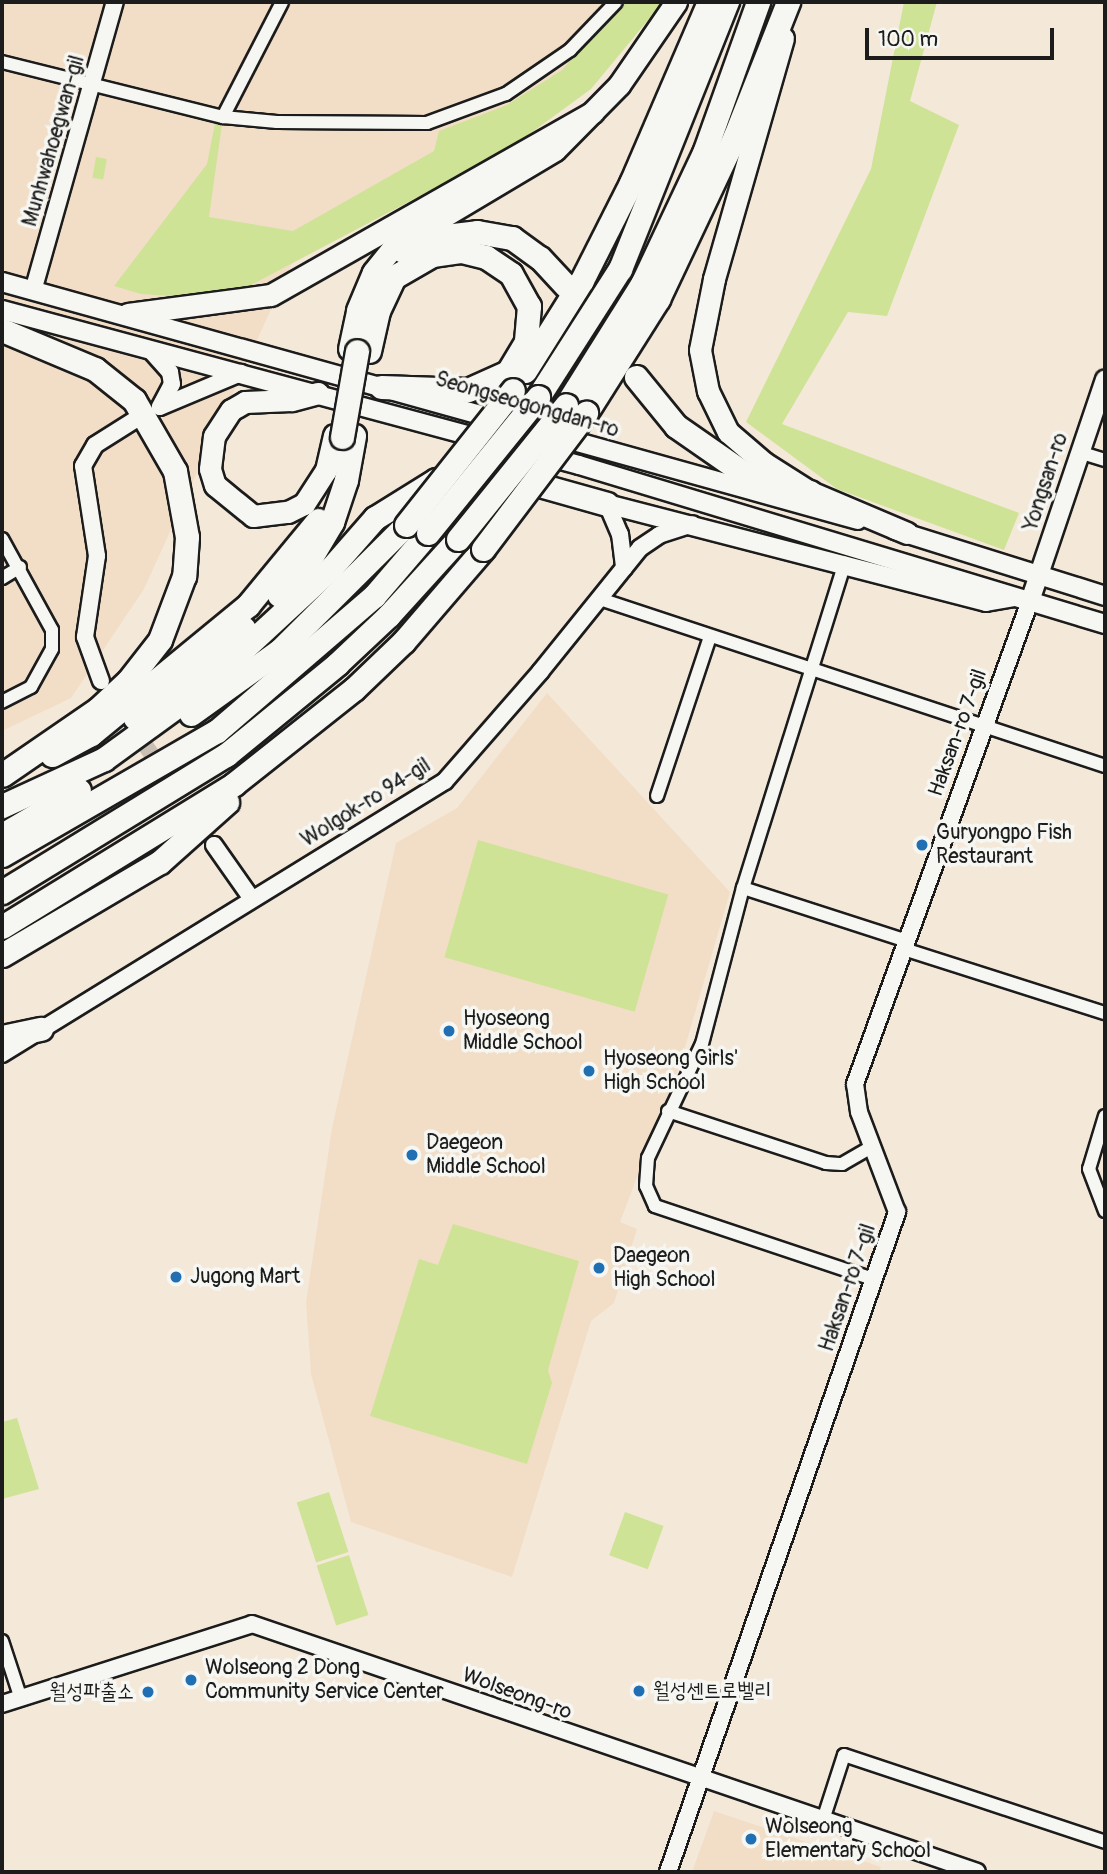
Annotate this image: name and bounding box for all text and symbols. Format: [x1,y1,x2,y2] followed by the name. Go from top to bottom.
[869,14,1058,58] scale bar
[878,26,938,53] text: 100 m
[18,53,90,229] street label: Munhwahoegwan-gil
[432,367,622,443] street label: Seongseogongdan-ro
[1018,430,1074,534] street label: Yongsan-ro
[923,666,993,800] street label: Haksan-ro 7-gil
[297,753,435,853] street label: Wolgok-ro 94-gil
[936,820,1072,870] place label: Guryongpo Fish Restaurant
[914,837,930,853] marker: Guryongpo Fish Restaurant
[463,1006,583,1056] place label: Hyoseong Middle School
[441,1023,457,1039] marker: Hyoseong Middle School
[603,1046,738,1096] place label: Hyoseong Girls' High School
[581,1063,597,1079] marker: Hyoseong Girls' High School
[426,1130,546,1180] place label: Daegeon Middle School
[404,1147,420,1163] marker: Daegeon Middle School
[814,1221,882,1355] street label: Haksan-ro 7-gil
[613,1243,716,1293] place label: Daegeon High School
[591,1260,607,1276] marker: Daegeon High School
[190,1264,300,1290] place label: Jugong Mart
[168,1269,184,1285] marker: Jugong Mart
[205,1655,444,1705] place label: Wolseong 2 Dong Community Service Center
[459,1663,575,1725] street label: Wolseong-ro
[183,1672,199,1688] marker: Wolseong 2 Dong Community Service Center
[653,1678,771,1704] place label: 월성센트로벨리
[50,1679,134,1705] place label: 월성파출소
[631,1683,647,1699] marker: 월성센트로벨리
[140,1684,156,1700] marker: 월성파출소
[765,1814,931,1864] place label: Wolseong Elementary School
[743,1831,759,1847] marker: Wolseong Elementary School

